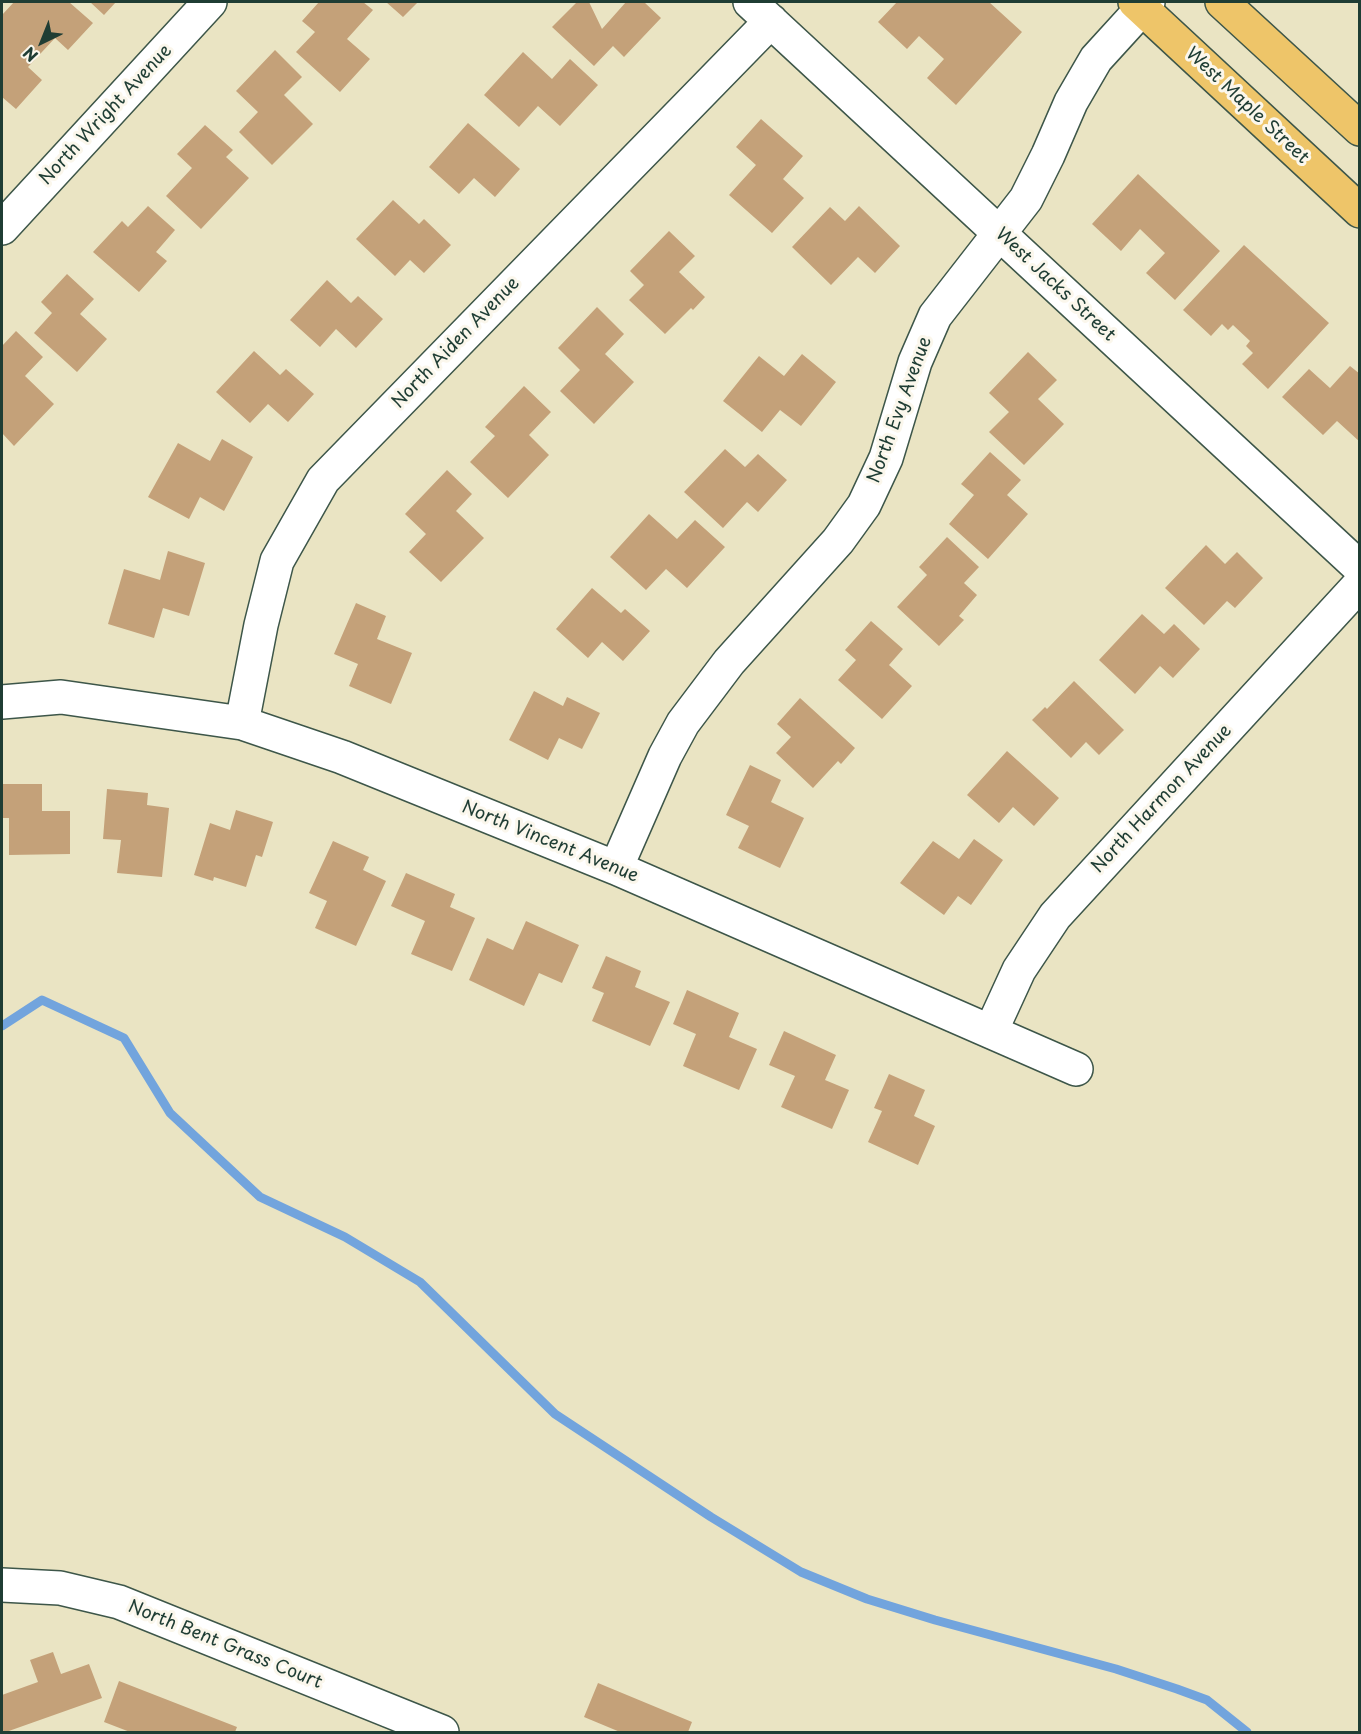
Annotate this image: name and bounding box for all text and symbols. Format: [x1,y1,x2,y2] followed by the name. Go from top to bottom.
[12,12,72,72] north arrow
[35,40,177,190] street label: North Wright Avenue
[17,42,43,68] text: N
[1181,43,1313,169] street label: West Maple Street
[990,224,1120,346] street label: West Jacks Street
[388,273,524,413] street label: North Aiden Avenue
[864,334,936,486] street label: North Evy Avenue
[1088,720,1236,878] street label: North Harmon Avenue
[459,797,641,887] street label: North Vincent Avenue
[125,1596,325,1694] street label: North Bent Grass Court

